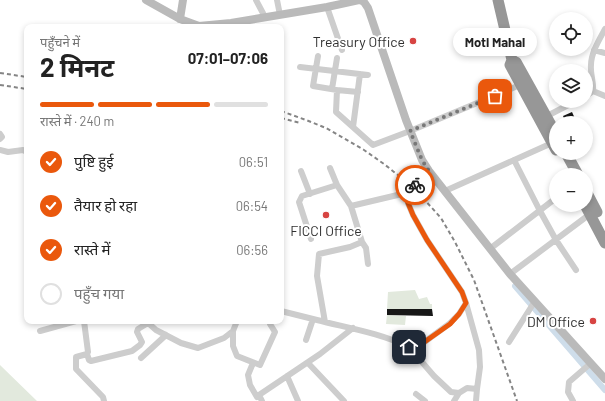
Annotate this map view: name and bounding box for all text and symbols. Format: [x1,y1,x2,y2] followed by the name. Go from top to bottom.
[549,12,593,212] map controls
[549,12,593,56] button: locate
[453,28,537,56] callout: Moti Mahal
[313,33,405,50] place label: Treasury Office
[40,34,80,50] text: पहुँचने में
[465,34,525,50] text: Moti Mahal
[408,36,418,46] marker: Treasury Office
[188,49,268,67] text: 07:01–07:06
[40,51,114,82] text: 2 मिनट
[549,64,593,108] button: layers
[478,79,512,113] pin
[484,85,506,107] icon: bag
[40,113,114,129] text: रास्ते में · 240 m
[549,116,593,160] button: +
[40,151,62,173] icon: check
[74,152,114,170] text: पुष्टि हुई
[239,154,268,170] text: 06:51
[395,165,435,205] courier
[549,168,593,212] button: −
[404,174,426,196] icon: bike
[40,195,62,217] icon: check
[74,196,137,214] text: तैयार हो रहा
[236,198,268,214] text: 06:54
[321,210,331,220] marker: FICCI Office
[290,222,362,239] place label: FICCI Office
[40,239,62,261] icon: check
[74,240,110,258] text: रास्ते में
[236,242,268,258] text: 06:56
[74,284,124,302] text: पहुँच गया
[527,313,585,330] place label: DM Office
[588,316,598,326] marker: DM Office
[392,330,426,364] pin
[398,336,420,358] icon: home

